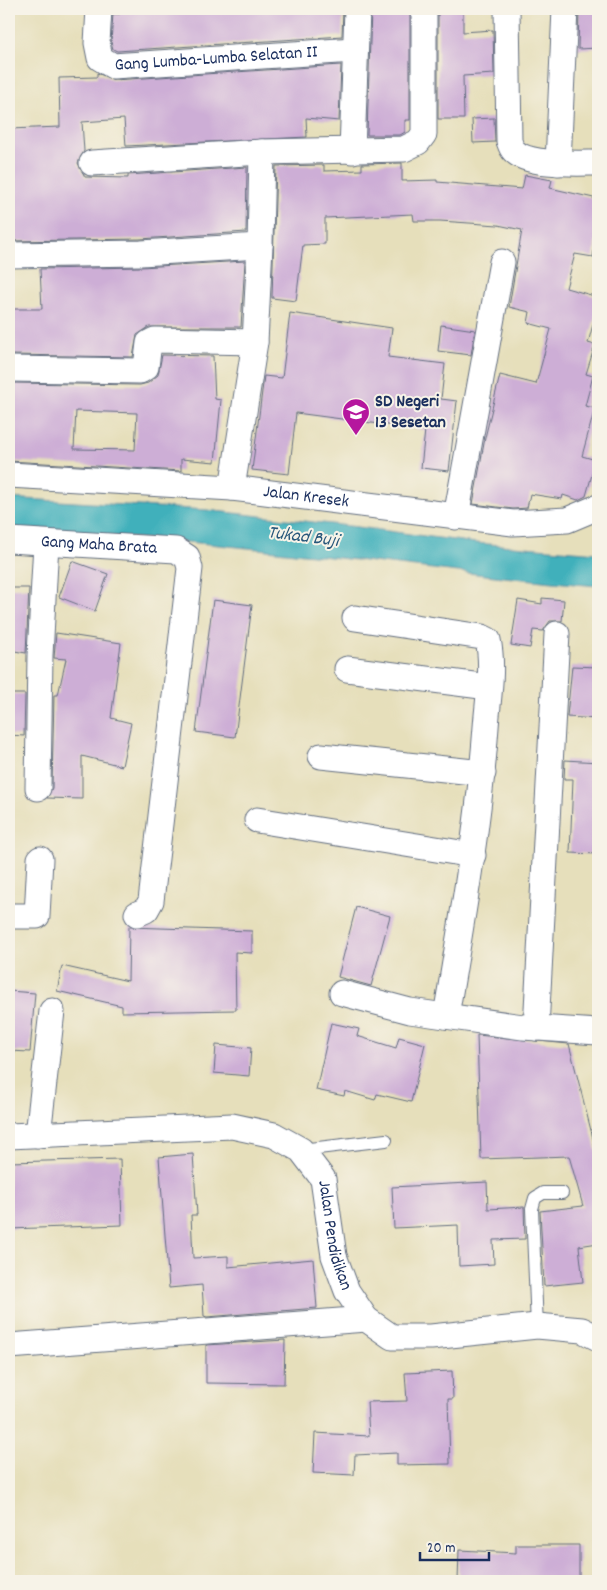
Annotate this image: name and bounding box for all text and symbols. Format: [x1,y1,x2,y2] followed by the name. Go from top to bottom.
[114,40,319,78] street label: Gang Lumba-Lumba Selatan II
[375,390,446,436] place label: SD Negeri 13 Sesetan
[341,397,371,436] school or university icon: SD Negeri 13 Sesetan
[262,480,350,515] street label: Jalan Kresek
[266,520,344,556] water label: Tukad Buji
[40,529,158,561] street label: Gang Maha Brata
[311,1179,358,1294] street label: Jalan Pendidikan
[420,1530,488,1562] scale bar
[427,1538,455,1560] text: 20 m

